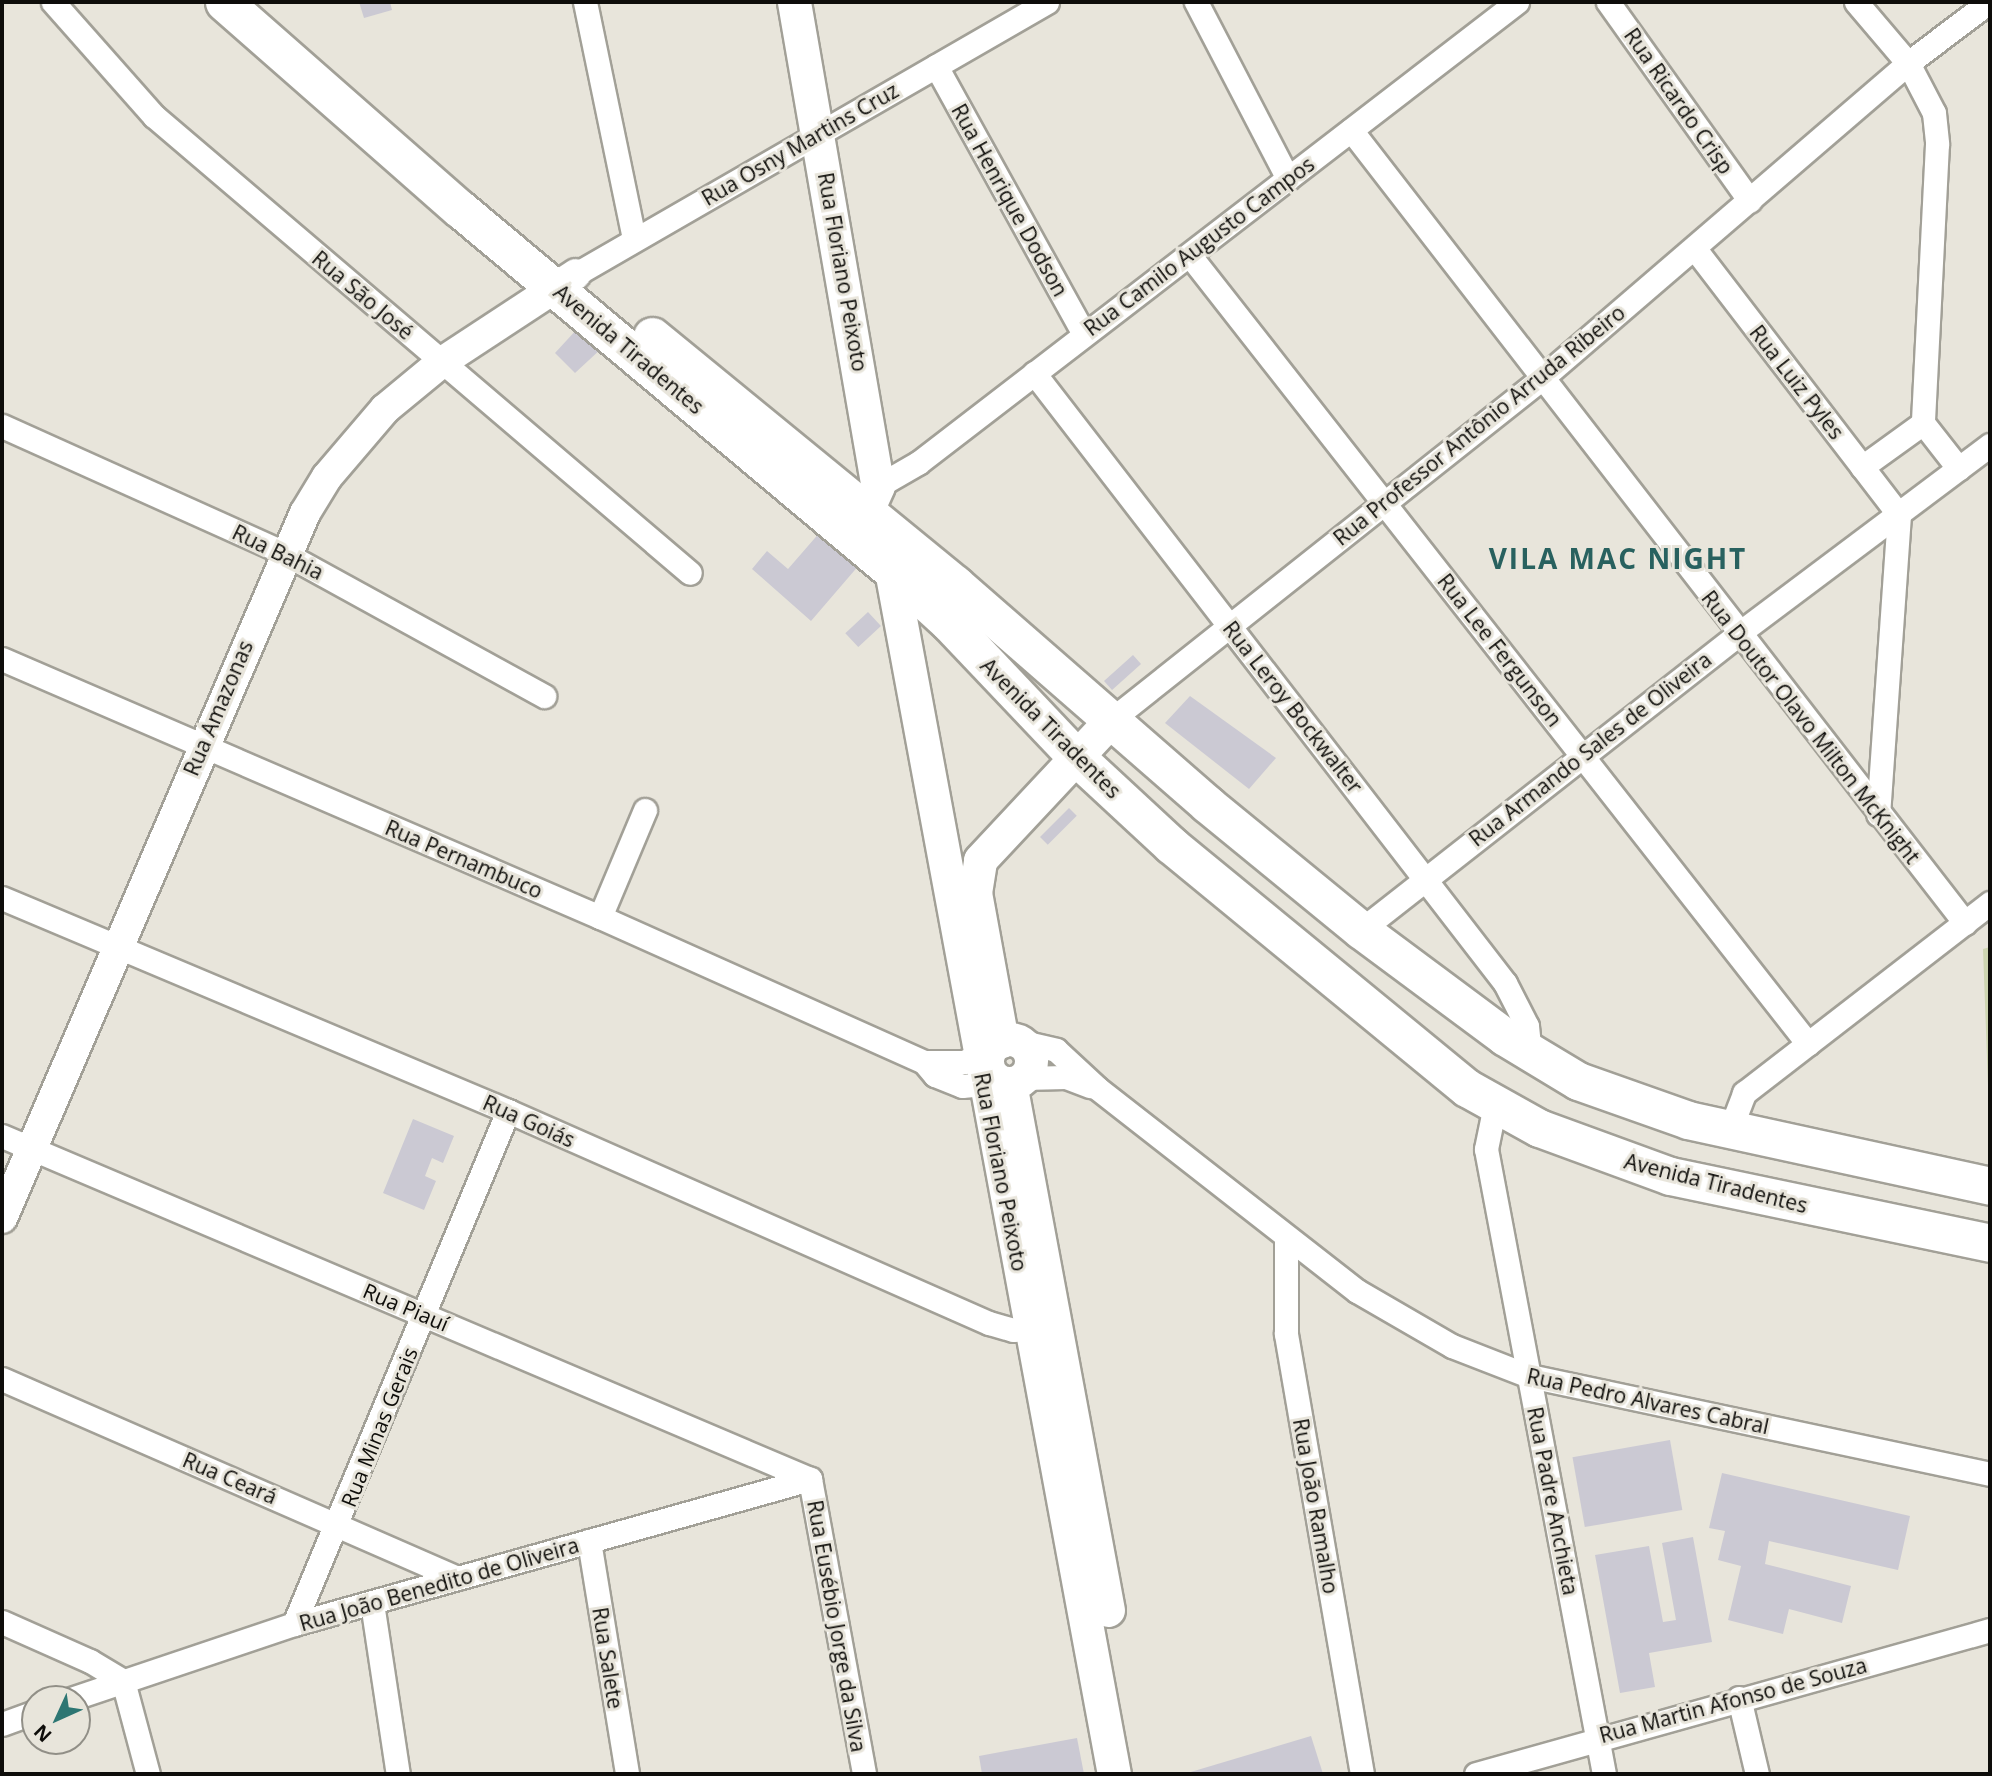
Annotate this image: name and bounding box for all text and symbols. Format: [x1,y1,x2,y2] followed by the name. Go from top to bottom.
[1619,23,1739,179] street label: Rua Ricardo Crisp
[697,77,903,211] street label: Rua Osny Martins Cruz
[947,99,1073,301] street label: Rua Henrique Dodson
[1079,151,1319,341] street label: Rua Camilo Augusto Campos
[813,170,873,374] street label: Rua Floriano Peixoto
[307,245,419,345] street label: Rua São José
[549,279,709,419] street label: Avenida Tiradentes
[1328,300,1630,550] street label: Rua Professor Antônio Arruda Ribeiro
[1745,320,1849,444] street label: Rua Luiz Pyles
[228,519,328,585] street label: Rua Bahia
[1490,541,1746,575] district label: VILA MAC NIGHT
[1433,569,1567,731] street label: Rua Lee Fergunson
[1697,585,1925,869] street label: Rua Doutor Olavo Milton McKnight
[1218,616,1368,798] street label: Rua Leroy Bockwalter
[178,637,258,779] street label: Rua Amazonas
[1464,647,1716,851] street label: Rua Armando Sales de Oliveira
[976,653,1126,803] street label: Avenida Tiradentes
[382,815,546,903] street label: Rua Pernambuco
[969,1071,1033,1273] street label: Rua Floriano Peixoto
[479,1090,579,1152] street label: Rua Goiás
[1622,1148,1810,1218] street label: Avenida Tiradentes
[359,1278,453,1336] street label: Rua Piauí
[336,1344,422,1510] street label: Rua Minas Gerais
[1525,1363,1771,1439] street label: Rua Pedro Alvares Cabral
[1522,1405,1584,1597] street label: Rua Padre Anchieta
[1288,1416,1344,1596] street label: Rua João Ramalho
[179,1447,281,1509] street label: Rua Ceará
[802,1498,872,1754] street label: Rua Eusébio Jorge da Silva
[296,1532,582,1636] street label: Rua João Benedito de Oliveira
[588,1605,628,1711] street label: Rua Salete
[1597,1652,1869,1748] street label: Rua Martin Afonso de Souza
[21,1685,91,1755] north arrow
[28,1719,57,1748] text: N

